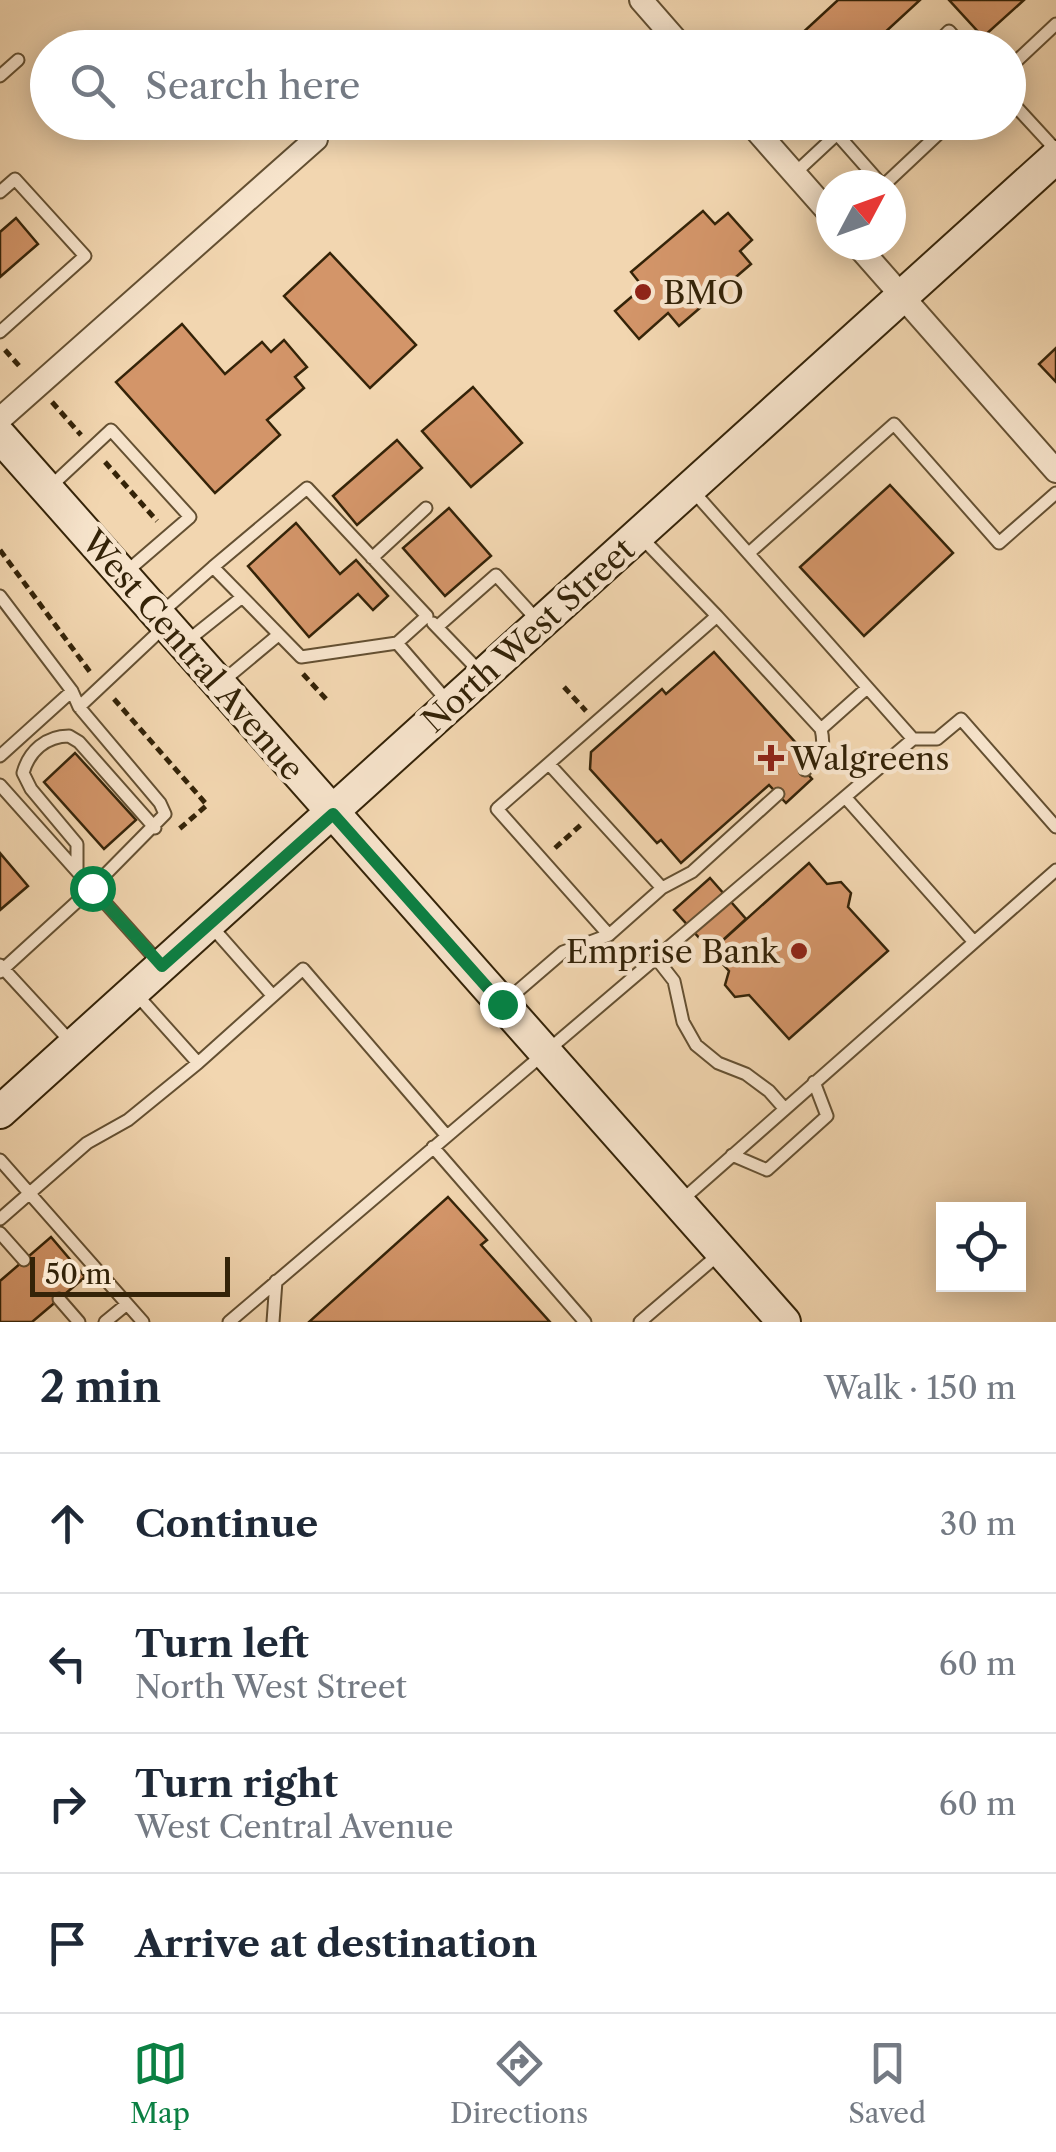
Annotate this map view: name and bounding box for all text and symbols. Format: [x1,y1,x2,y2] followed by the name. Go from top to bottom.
[30,30,1026,140] search box
[65,58,120,113] icon: search
[145,62,360,109] text: Search here
[816,170,906,260] north arrow
[663,273,744,312] place label: BMO
[632,281,654,303] marker: BMO
[73,521,312,788] street label: West Central Avenue
[414,529,643,740] street label: North West Street
[790,739,949,778] place label: Walgreens
[760,747,782,769] marker: Walgreens
[70,866,116,912] route start
[566,932,780,971] place label: Emprise Bank
[788,940,810,962] marker: Emprise Bank
[480,982,526,1028] route end
[936,1202,1026,1292] map controls
[936,1202,1026,1292] button: locate
[30,1252,230,1296] scale bar
[45,1257,112,1291] text: 50 m
[40,1361,161,1413] text: 2 min
[824,1368,1016,1407] text: Walk · 150 m
[40,1496,95,1551] icon: ahead
[135,1500,318,1547] text: Continue
[940,1504,1016,1543] text: 30 m
[135,1620,309,1667] text: Turn left
[40,1636,95,1691] icon: left
[939,1644,1016,1683] text: 60 m
[135,1667,407,1706] text: North West Street
[135,1760,338,1807] text: Turn right
[40,1776,95,1831] icon: right
[939,1784,1016,1823] text: 60 m
[135,1807,453,1846] text: West Central Avenue
[40,1916,95,1971] icon: arrive
[135,1920,538,1967] text: Arrive at destination
[130,2036,190,2130] tab: Map
[450,2036,588,2130] tab: Directions
[848,2036,926,2130] tab: Saved

